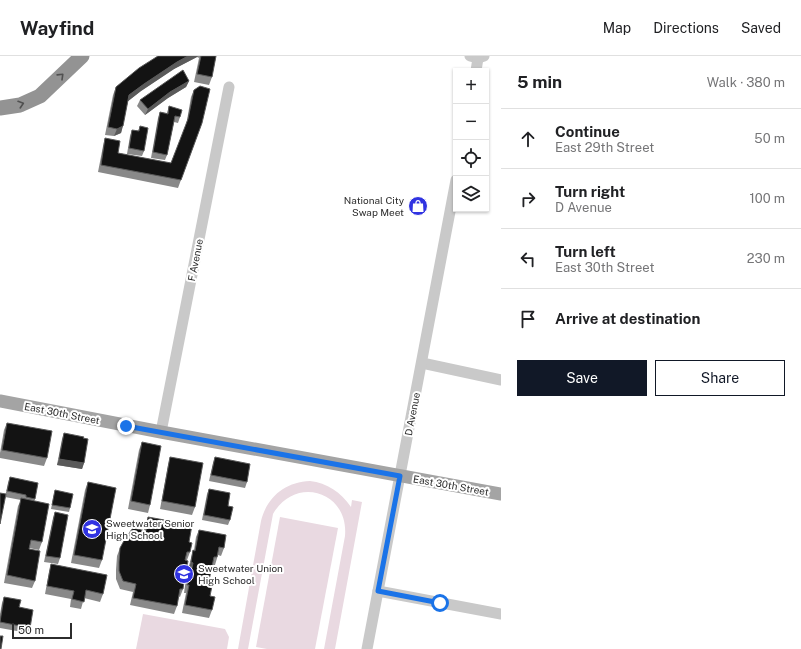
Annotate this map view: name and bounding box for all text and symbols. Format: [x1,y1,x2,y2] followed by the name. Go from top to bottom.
[20,17,94,39] text: Wayfind
[603,20,631,36] text: Map
[653,20,719,36] text: Directions
[741,20,781,36] text: Saved
[453,68,489,212] map controls
[453,68,489,104] button: +
[517,72,562,92] text: 5 min
[56,73,64,81] one-way arrow
[707,75,785,90] text: Walk · 380 m
[17,100,24,109] one-way arrow
[453,104,489,140] button: −
[555,123,620,140] text: Continue
[517,128,539,150] icon: ahead
[754,131,785,146] text: 50 m
[453,140,489,176] button: locate
[555,140,654,155] text: East 29th Street
[453,176,489,212] button: layers
[555,183,625,200] text: Turn right
[517,188,539,210] icon: right
[749,191,785,206] text: 100 m
[344,194,405,218] place label: National City Swap Meet
[407,195,429,217] shop icon: National City Swap Meet
[555,200,612,215] text: D Avenue
[185,238,205,282] street label: F Avenue
[555,243,616,260] text: Turn left
[517,248,539,270] icon: left
[747,251,785,266] text: 230 m
[555,260,655,275] text: East 30th Street
[517,308,539,330] icon: arrive
[555,310,700,327] text: Arrive at destination
[517,360,647,396] button: Save
[655,360,785,396] button: Share
[402,391,422,437] street label: D Avenue
[23,400,101,426] street label: East 30th Street
[117,417,135,435] route end
[412,472,490,498] street label: East 30th Street
[106,517,194,541] place label: Sweetwater Senior High School
[81,518,103,540] school or university icon: Sweetwater Senior High School
[198,562,283,586] place label: Sweetwater Union High School
[173,563,195,585] school or university icon: Sweetwater Union High School
[431,594,449,612] route start
[12,621,72,640] scale bar
[18,624,44,636] text: 50 m

